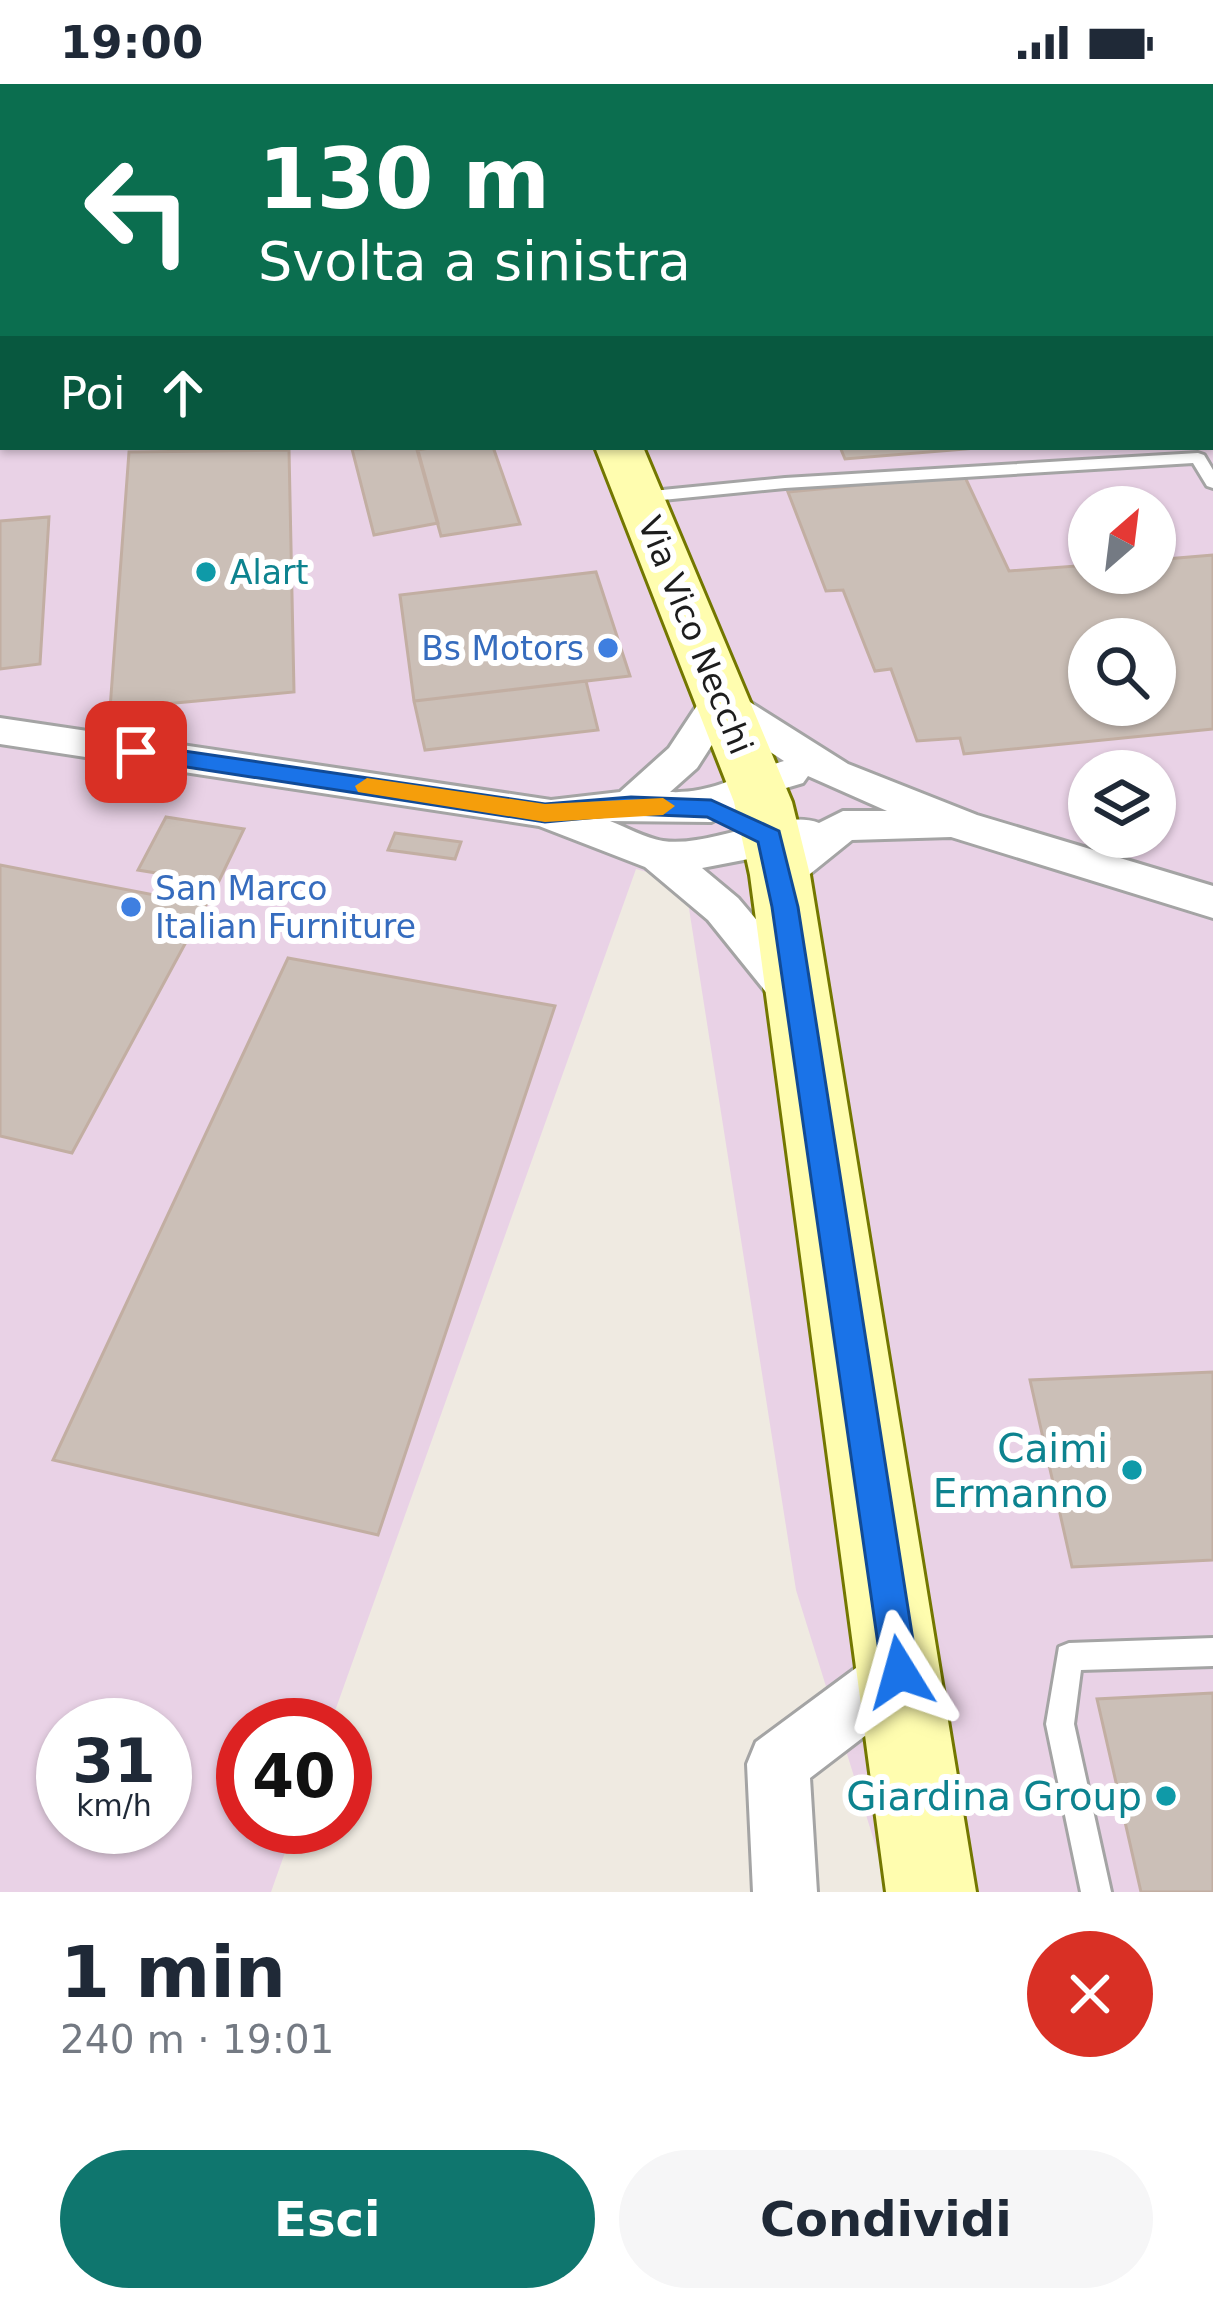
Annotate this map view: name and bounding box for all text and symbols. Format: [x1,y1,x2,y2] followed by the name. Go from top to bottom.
[60,16,203,69] text: 19:00
[258,130,550,228] text: 130 m
[60,132,216,288] icon: left
[258,230,691,293] text: Svolta a sinistra
[150,360,216,426] icon: ahead
[60,367,126,420] text: Poi
[1068,486,1176,594] north arrow
[1068,486,1176,858] map controls
[630,511,761,760] street label: Via Vico Necchi
[230,553,309,592] place label: Alart
[193,559,219,585] marker: Alart
[1068,618,1176,726] button: search
[421,629,584,668] place label: Bs Motors
[595,635,621,661] marker: Bs Motors
[85,701,187,803] pin
[103,719,169,785] icon: arrive
[1068,750,1176,858] button: layers
[155,869,416,946] place label: San Marco Italian Furniture
[118,894,144,920] marker: San Marco Italian Furniture
[933,1426,1108,1516] place label: Caimi Ermanno
[1119,1457,1145,1483] marker: Caimi Ermanno
[837,1609,963,1735] position arrow
[216,1698,372,1854] speed limit sign: 40
[72,1726,156,1796] text: 31
[846,1774,1142,1819] place label: Giardina Group
[1153,1783,1179,1809] marker: Giardina Group
[76,1788,152,1823] text: km/h
[60,1930,286,2014] text: 1 min
[1027,1931,1153,2057] button: close
[60,2017,334,2062] text: 240 m · 19:01
[60,2150,595,2288] button: Esci
[619,2150,1153,2288] button: Condividi

